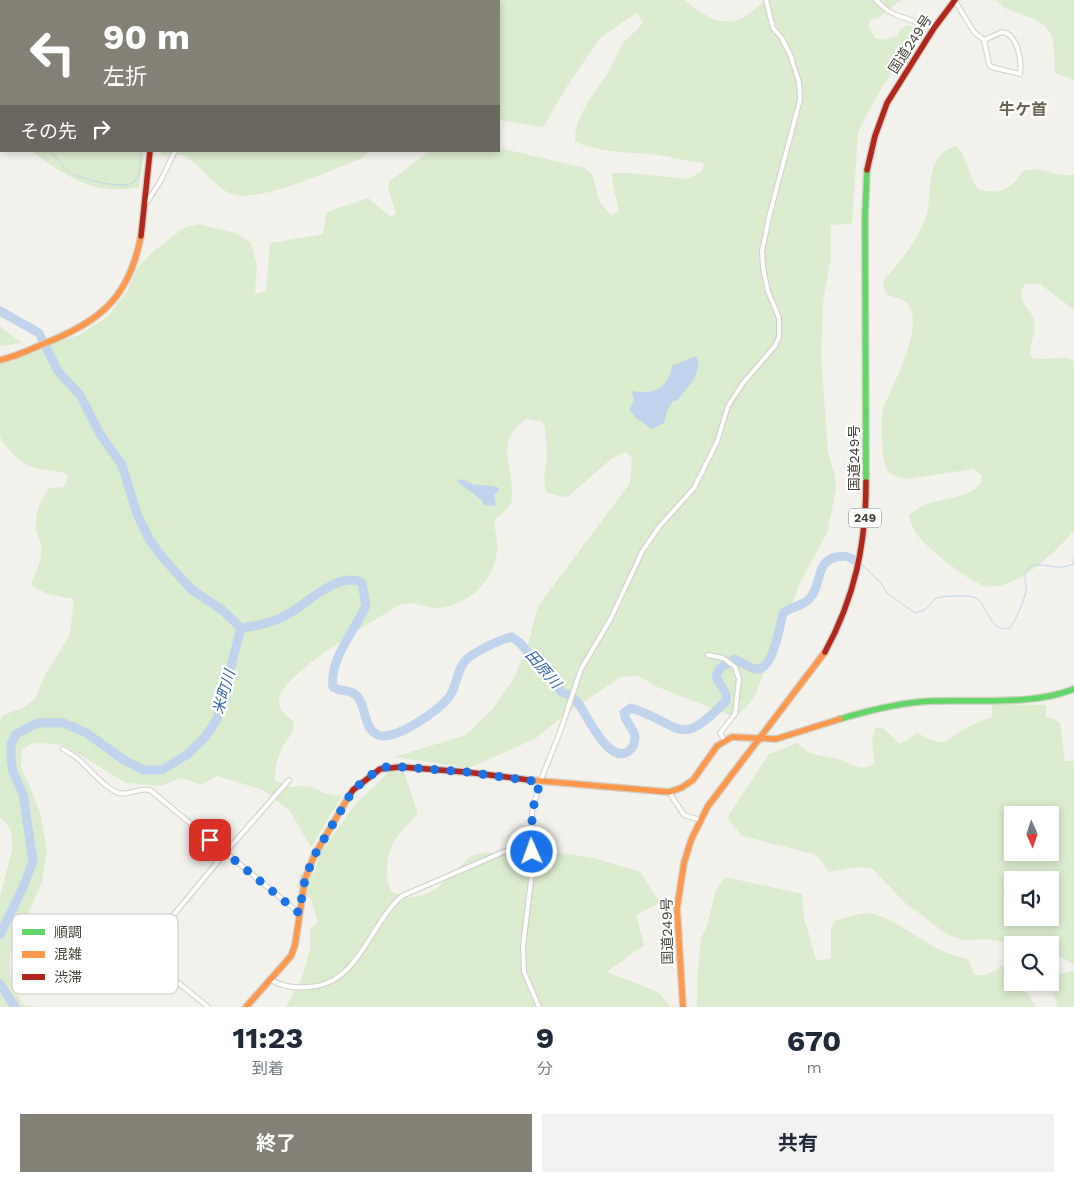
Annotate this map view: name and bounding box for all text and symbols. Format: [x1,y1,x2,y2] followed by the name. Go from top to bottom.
[885,12,935,76] street label: 国道249号
[103,16,190,58] text: 90 m
[20,20,85,85] icon: left
[103,64,147,89] text: 左折
[999,100,1047,119] district label: 牛ケ首
[87,115,115,143] icon: right
[20,120,77,143] text: その先
[846,425,862,491] street label: 国道249号
[849,508,881,528] road number: 249
[521,646,566,693] water label: 田原川
[209,666,239,716] water label: 米町川
[1004,806,1059,861] north arrow
[1004,806,1059,991] map controls
[189,819,231,861] pin
[505,825,557,877] position arrow
[196,826,224,854] icon: arrive
[1004,871,1059,926] button: sound
[658,897,676,965] street label: 国道249号
[12,914,178,994] legend
[54,924,82,940] text: 順調
[1004,936,1059,991] button: search
[54,946,82,962] text: 混雑
[54,969,82,985] text: 渋滞
[233,1020,303,1055] text: 11:23
[536,1020,554,1055] text: 9
[787,1023,841,1058] text: 670
[806,1058,822,1077] text: m
[252,1059,284,1078] text: 到着
[537,1059,553,1078] text: 分
[20,1114,532,1172] button: 終了
[542,1114,1054,1172] button: 共有

